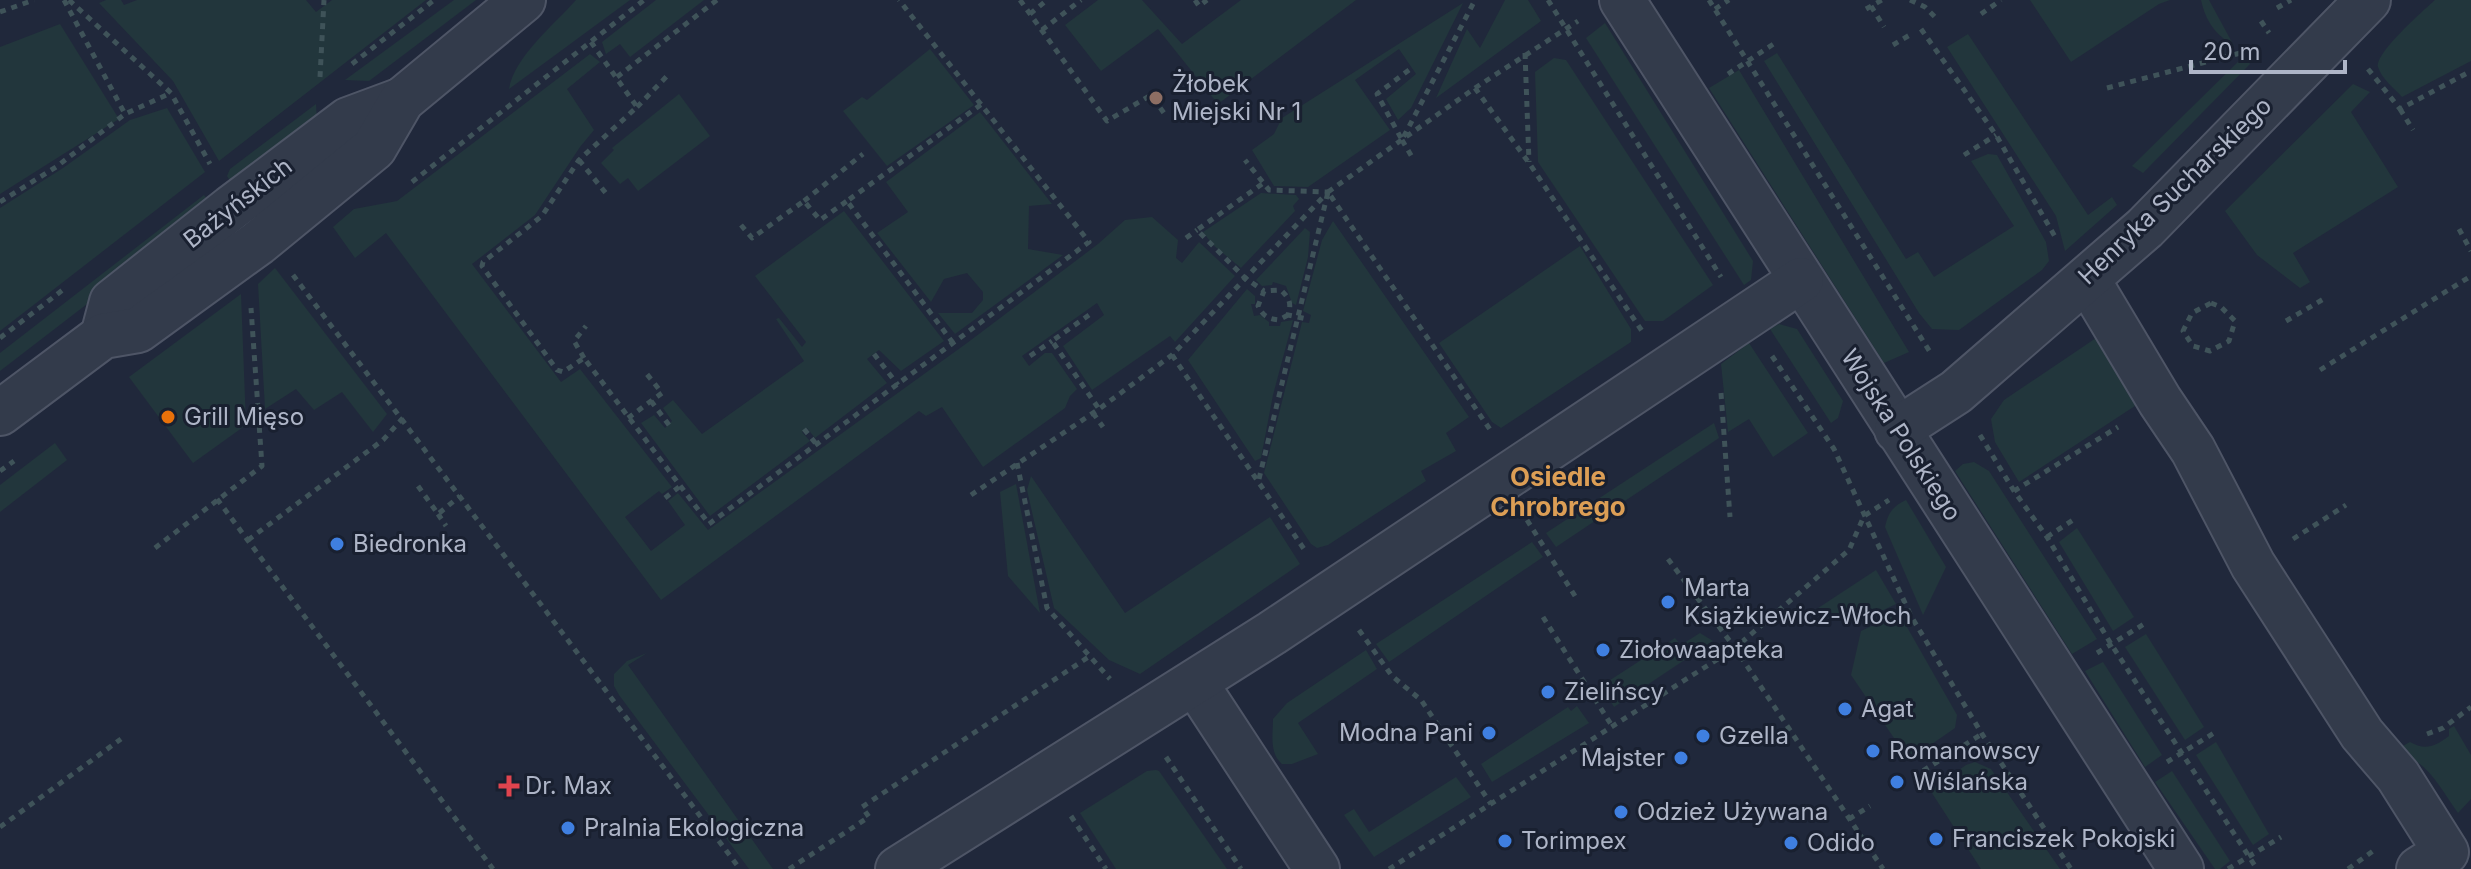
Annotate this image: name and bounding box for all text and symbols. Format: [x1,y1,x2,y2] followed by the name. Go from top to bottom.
[2191,24,2345,74] scale bar
[2203,37,2261,66] text: 20 m
[1172,69,1301,126] place label: Żłobek Miejski Nr 1
[1147,89,1165,107] marker: Żłobek Miejski Nr 1
[2072,91,2277,290] street label: Henryka Sucharskiego
[178,151,298,254] street label: Bażyńskich
[1835,343,1968,526] street label: Wojska Polskiego
[184,402,304,431] place label: Grill Mięso
[159,408,177,426] marker: Grill Mięso
[1490,461,1626,522] district label: Osiedle Chrobrego
[353,529,467,558] place label: Biedronka
[328,535,346,553] marker: Biedronka
[1684,573,1912,630] place label: Marta Książkiewicz-Włoch
[1659,593,1677,611] marker: Marta Książkiewicz-Włoch
[1619,635,1784,664] place label: Ziołowaapteka
[1594,641,1612,659] marker: Ziołowaapteka
[1564,677,1664,706] place label: Zielińscy
[1539,683,1557,701] marker: Zielińscy
[1861,694,1914,723] place label: Agat
[1836,700,1854,718] marker: Agat
[1339,718,1473,747] place label: Modna Pani
[1719,721,1789,750] place label: Gzella
[1480,724,1498,742] marker: Modna Pani
[1694,727,1712,745] marker: Gzella
[1889,736,2040,765] place label: Romanowscy
[1864,742,1882,760] marker: Romanowscy
[1581,743,1665,772] place label: Majster
[1672,749,1690,767] marker: Majster
[1913,767,2028,796] place label: Wiślańska
[525,771,612,800] place label: Dr. Max
[1888,773,1906,791] marker: Wiślańska
[500,777,518,795] marker: Dr. Max
[1637,797,1828,826] place label: Odzież Używana
[1612,803,1630,821] marker: Odzież Używana
[584,813,804,842] place label: Pralnia Ekologiczna
[559,819,577,837] marker: Pralnia Ekologiczna
[1952,824,2175,853] place label: Franciszek Pokojski
[1521,826,1627,855] place label: Torimpex
[1807,828,1875,857] place label: Odido
[1927,830,1945,848] marker: Franciszek Pokojski
[1496,832,1514,850] marker: Torimpex
[1782,834,1800,852] marker: Odido

